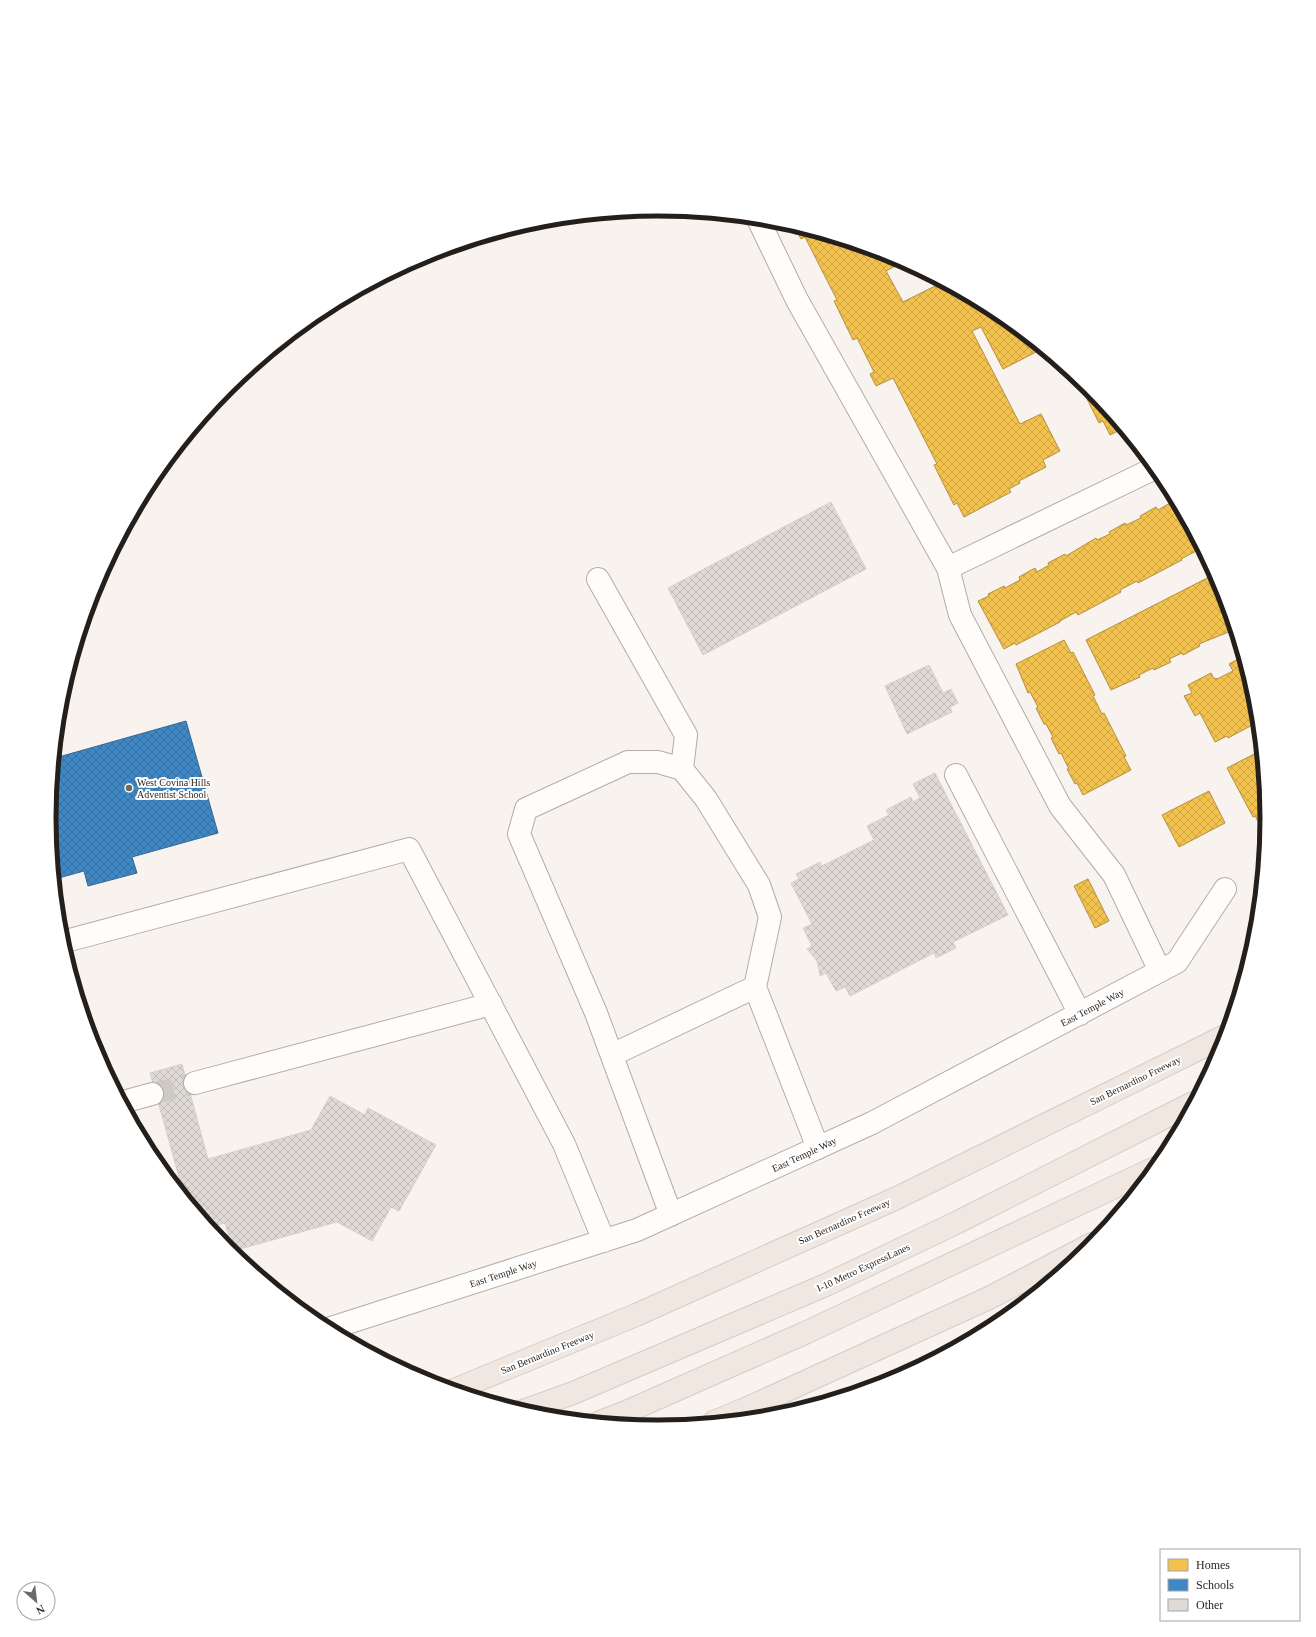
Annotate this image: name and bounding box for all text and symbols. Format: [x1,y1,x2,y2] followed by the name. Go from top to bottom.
[137,777,210,800] place label: West Covina Hills Adventist School
[124,783,134,793] marker: West Covina Hills Adventist School
[1059,986,1126,1029] street label: East Temple Way
[1088,1054,1182,1107] street label: San Bernardino Freeway
[770,1135,838,1174] street label: East Temple Way
[797,1196,892,1247] street label: San Bernardino Freeway
[815,1241,912,1294] street label: I-10 Metro ExpressLanes
[468,1257,538,1289] street label: East Temple Way
[499,1329,595,1376] street label: San Bernardino Freeway
[1160,1549,1300,1621] legend
[1196,1558,1230,1572] text: Homes
[1196,1578,1234,1592] text: Schools
[16,1581,56,1621] north arrow
[1196,1598,1223,1612] text: Other
[34,1603,47,1617] text: N

